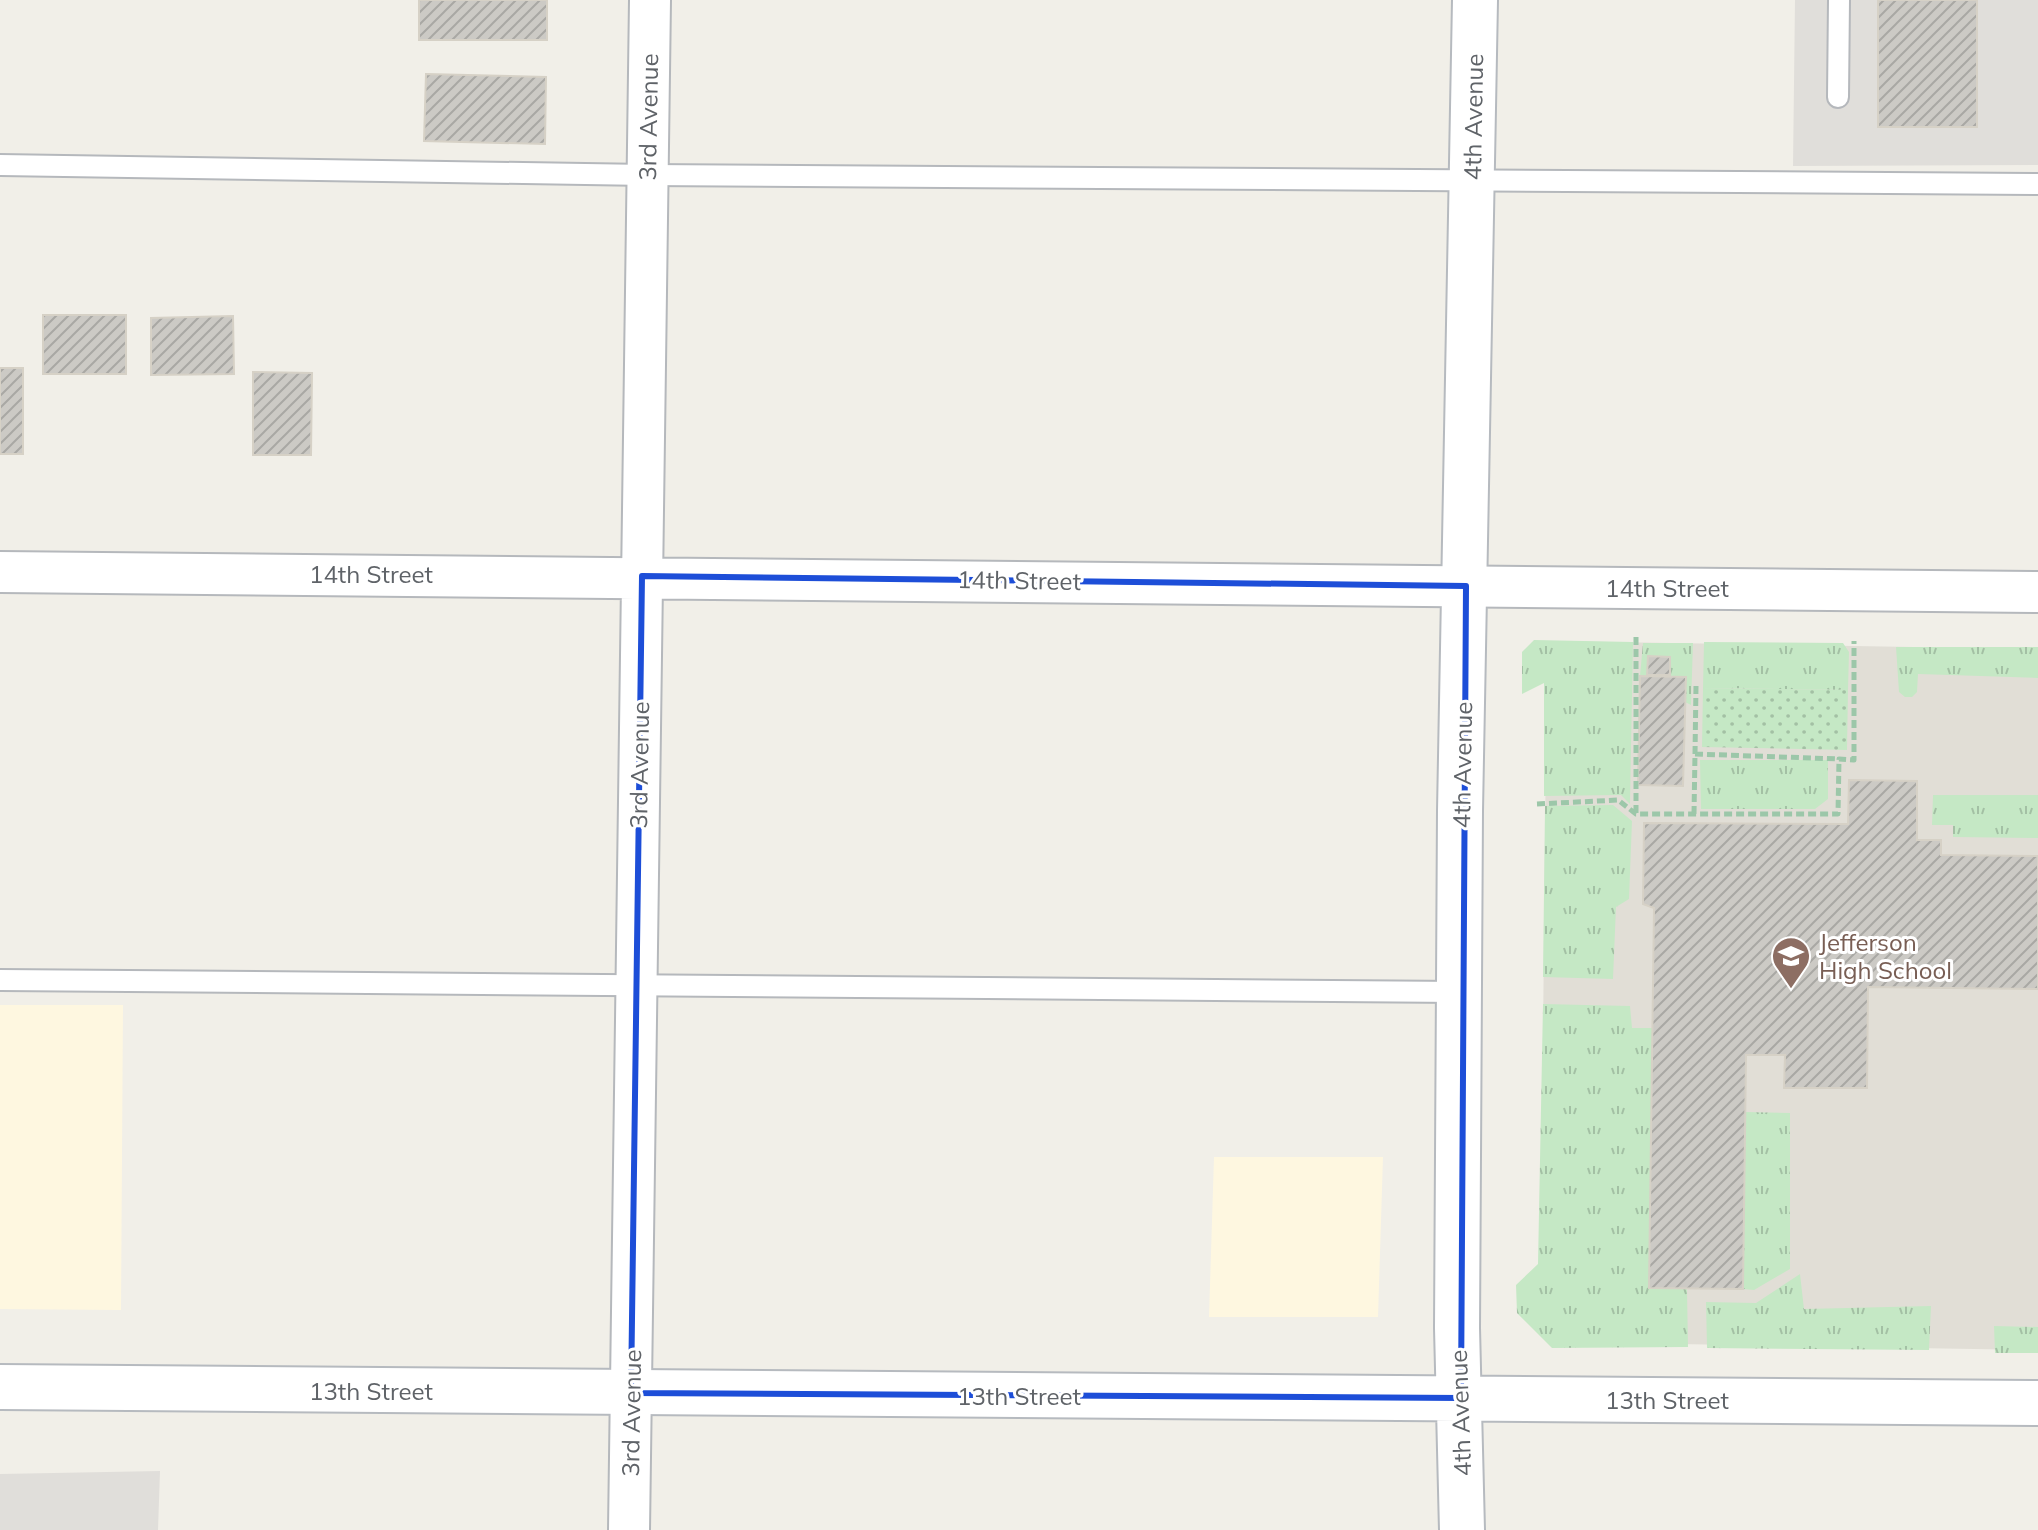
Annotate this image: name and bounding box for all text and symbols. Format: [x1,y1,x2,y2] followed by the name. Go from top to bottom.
[632,53,664,181] street label: 3rd Avenue
[1457,53,1489,181] street label: 4th Avenue
[309,559,433,589] street label: 14th Street
[957,564,1081,596] street label: 14th Street
[1605,573,1729,603] street label: 14th Street
[623,701,655,829] street label: 3rd Avenue
[1446,701,1478,829] street label: 4th Avenue
[1819,927,1952,985] place label: Jefferson High School
[1770,935,1812,990] school or university icon: Jefferson High School
[615,1349,647,1477] street label: 3rd Avenue
[1443,1349,1477,1477] street label: 4th Avenue
[309,1376,433,1406] street label: 13th Street
[957,1381,1081,1411] street label: 13th Street
[1605,1385,1729,1415] street label: 13th Street

